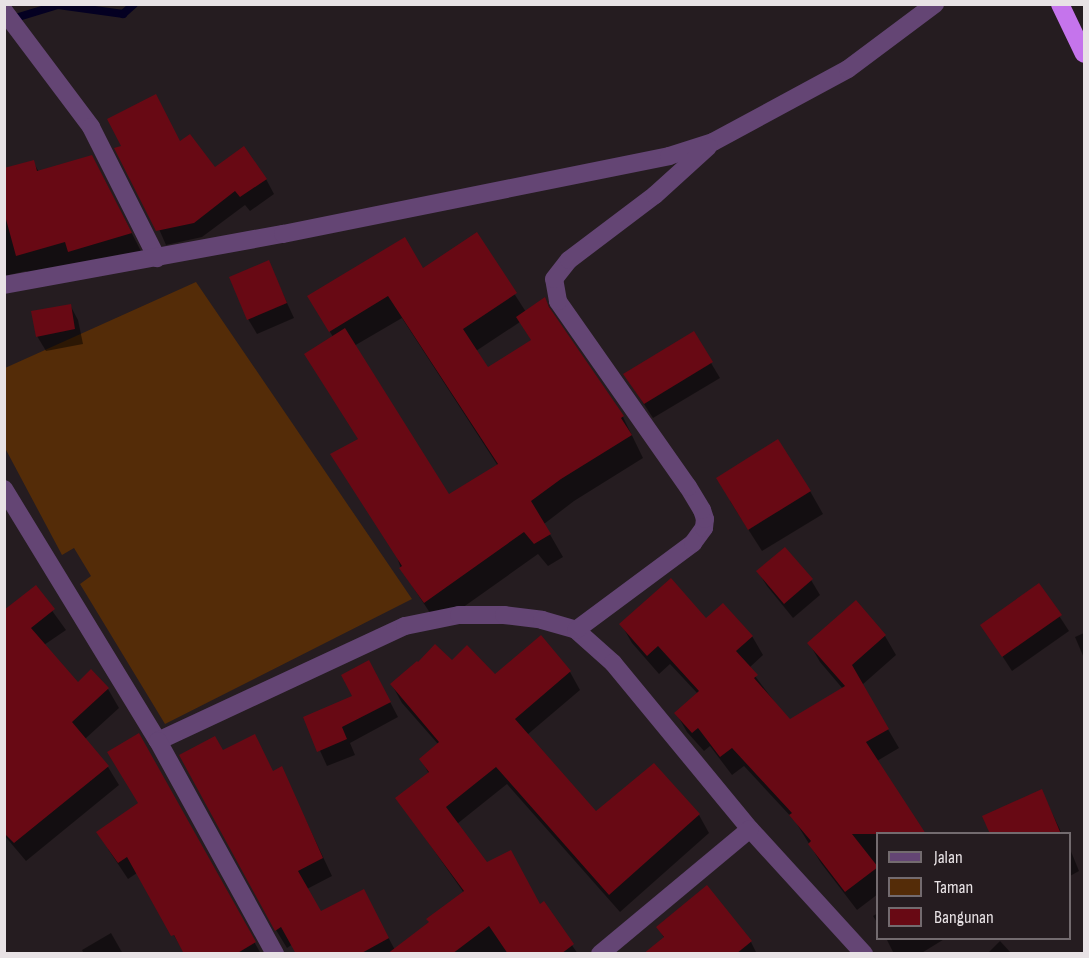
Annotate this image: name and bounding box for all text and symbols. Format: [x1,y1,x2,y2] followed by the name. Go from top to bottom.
[876,832,1071,940] legend
[934,847,963,868] text: Jalan
[934,877,973,898] text: Taman
[934,907,994,928] text: Bangunan

